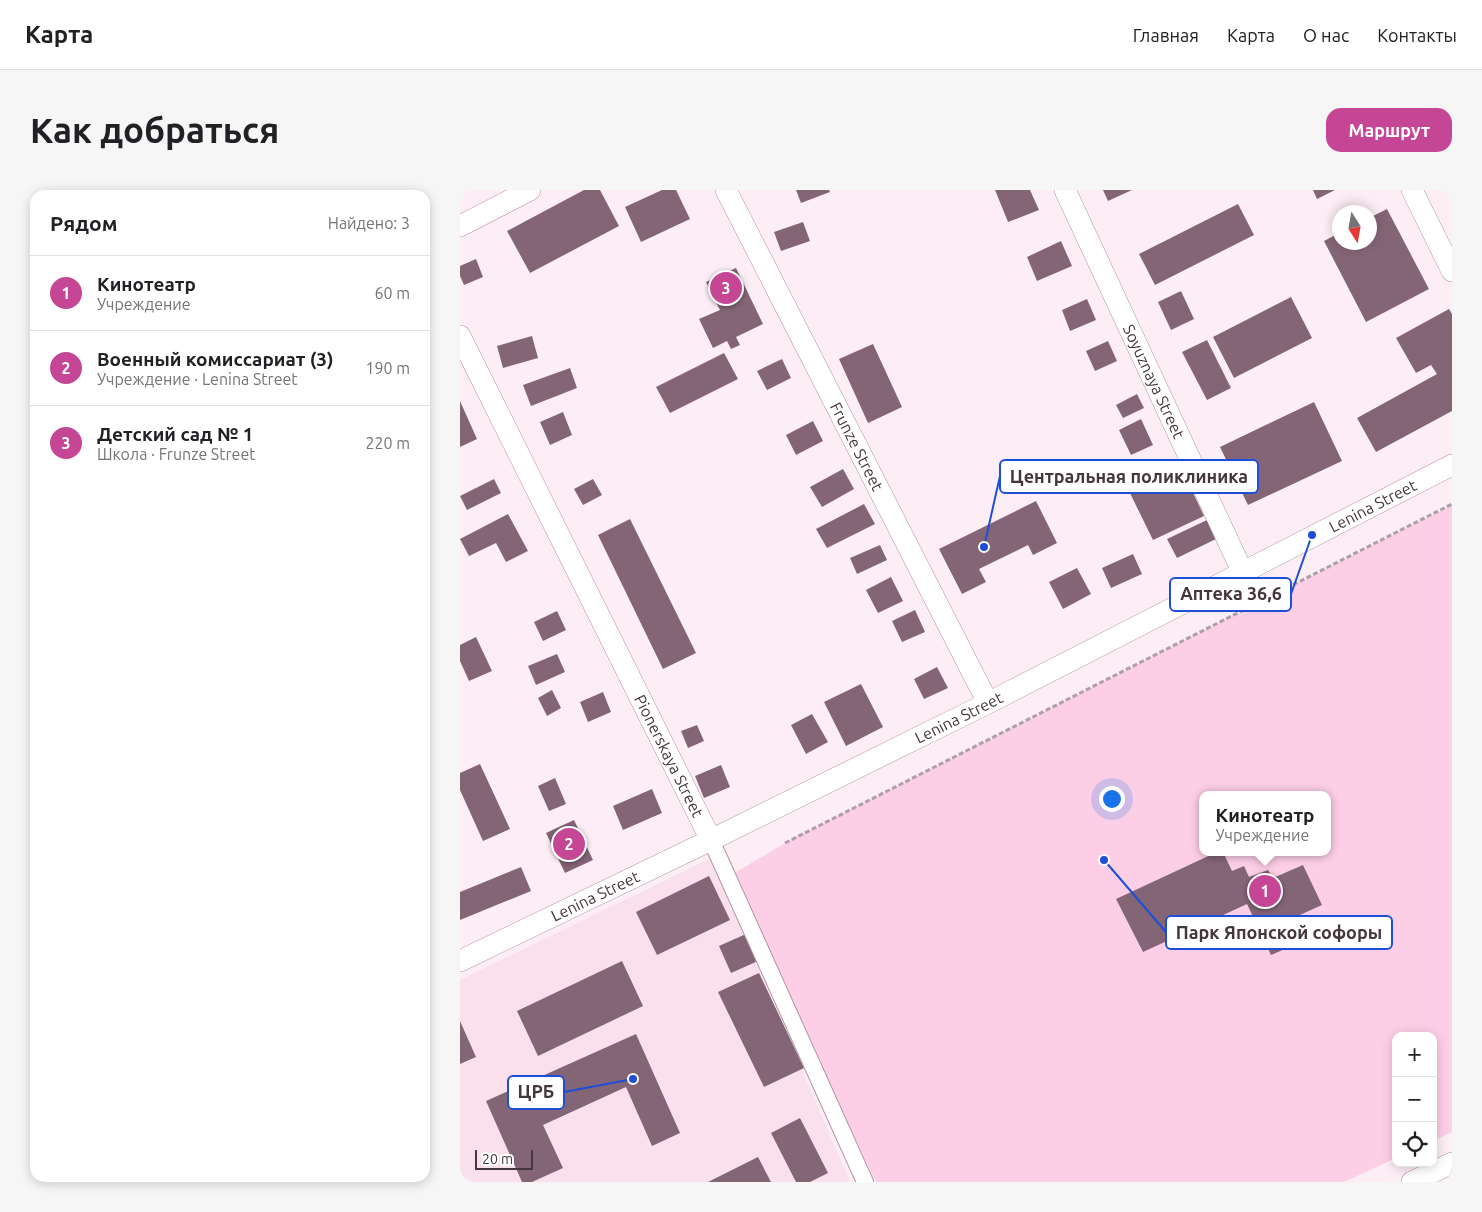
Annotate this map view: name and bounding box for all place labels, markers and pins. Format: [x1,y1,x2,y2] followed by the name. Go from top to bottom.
[710,269,742,307] pin: 3
[1000,460,1258,493] callout: Центральная поликлиника
[1170,578,1291,611] callout: Аптека 36,6
[553,825,585,863] pin: 2
[1249,872,1281,910] pin: 1
[1166,916,1392,949] callout: Парк Японской софоры
[508,1076,564,1109] callout: ЦРБ

